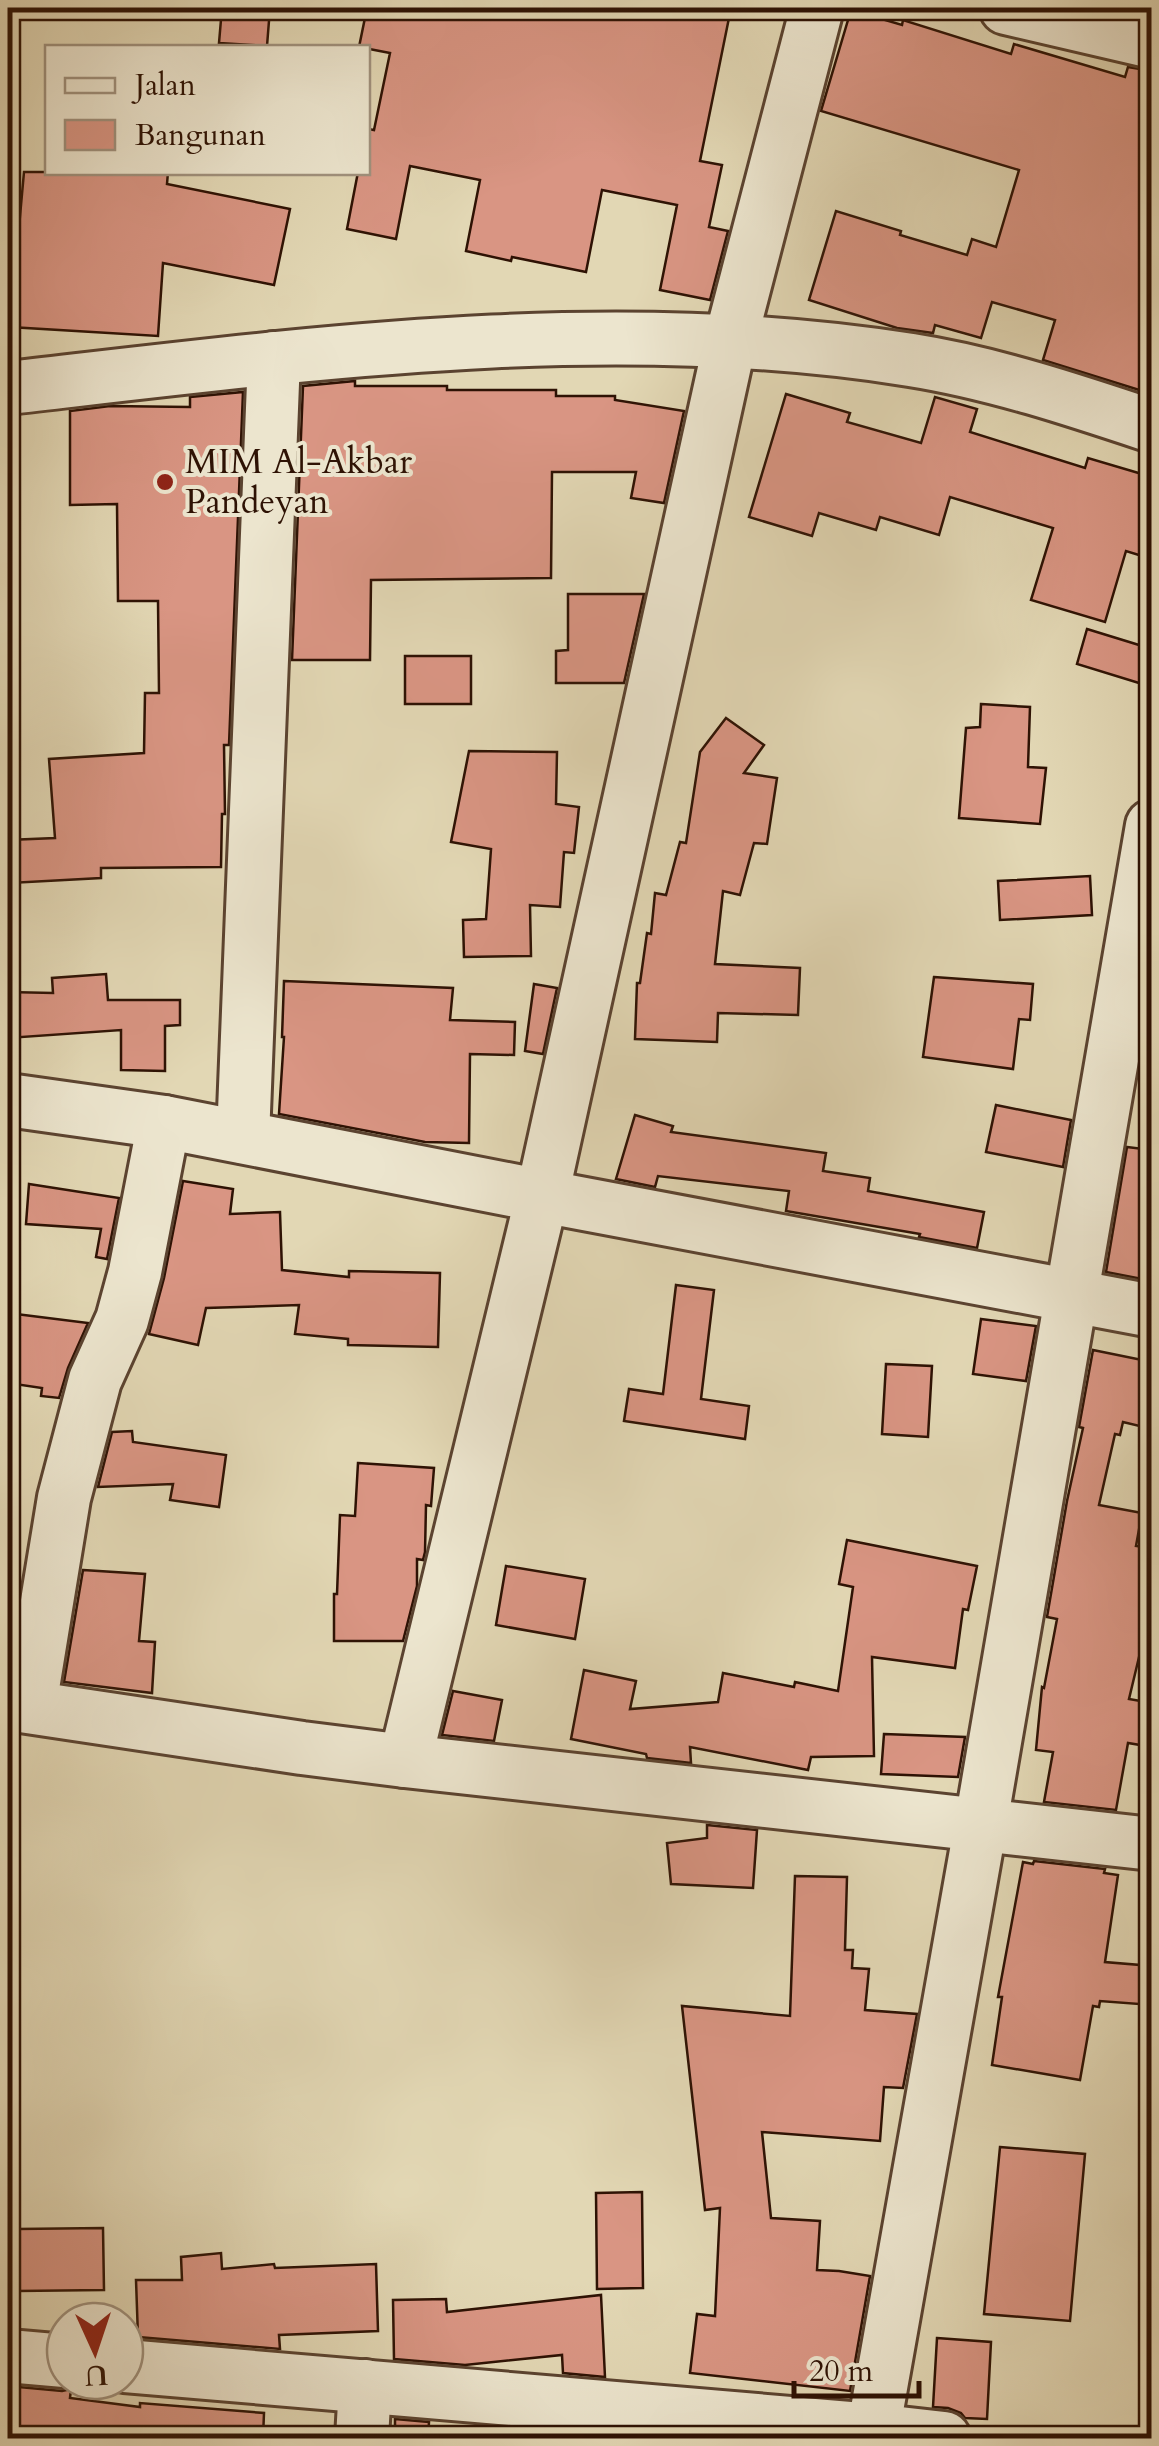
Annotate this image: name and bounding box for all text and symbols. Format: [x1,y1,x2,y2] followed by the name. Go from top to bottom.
[45,45,370,175] legend
[131,65,196,106] text: Jalan
[135,115,266,156] text: Bangunan
[185,438,412,526] place label: MIM Al-Akbar Pandeyan
[154,471,176,493] marker: MIM Al-Akbar Pandeyan
[45,2301,145,2401] north arrow
[794,2336,919,2398] scale bar
[809,2351,874,2392] text: 20 m
[84,2355,109,2395] text: U

